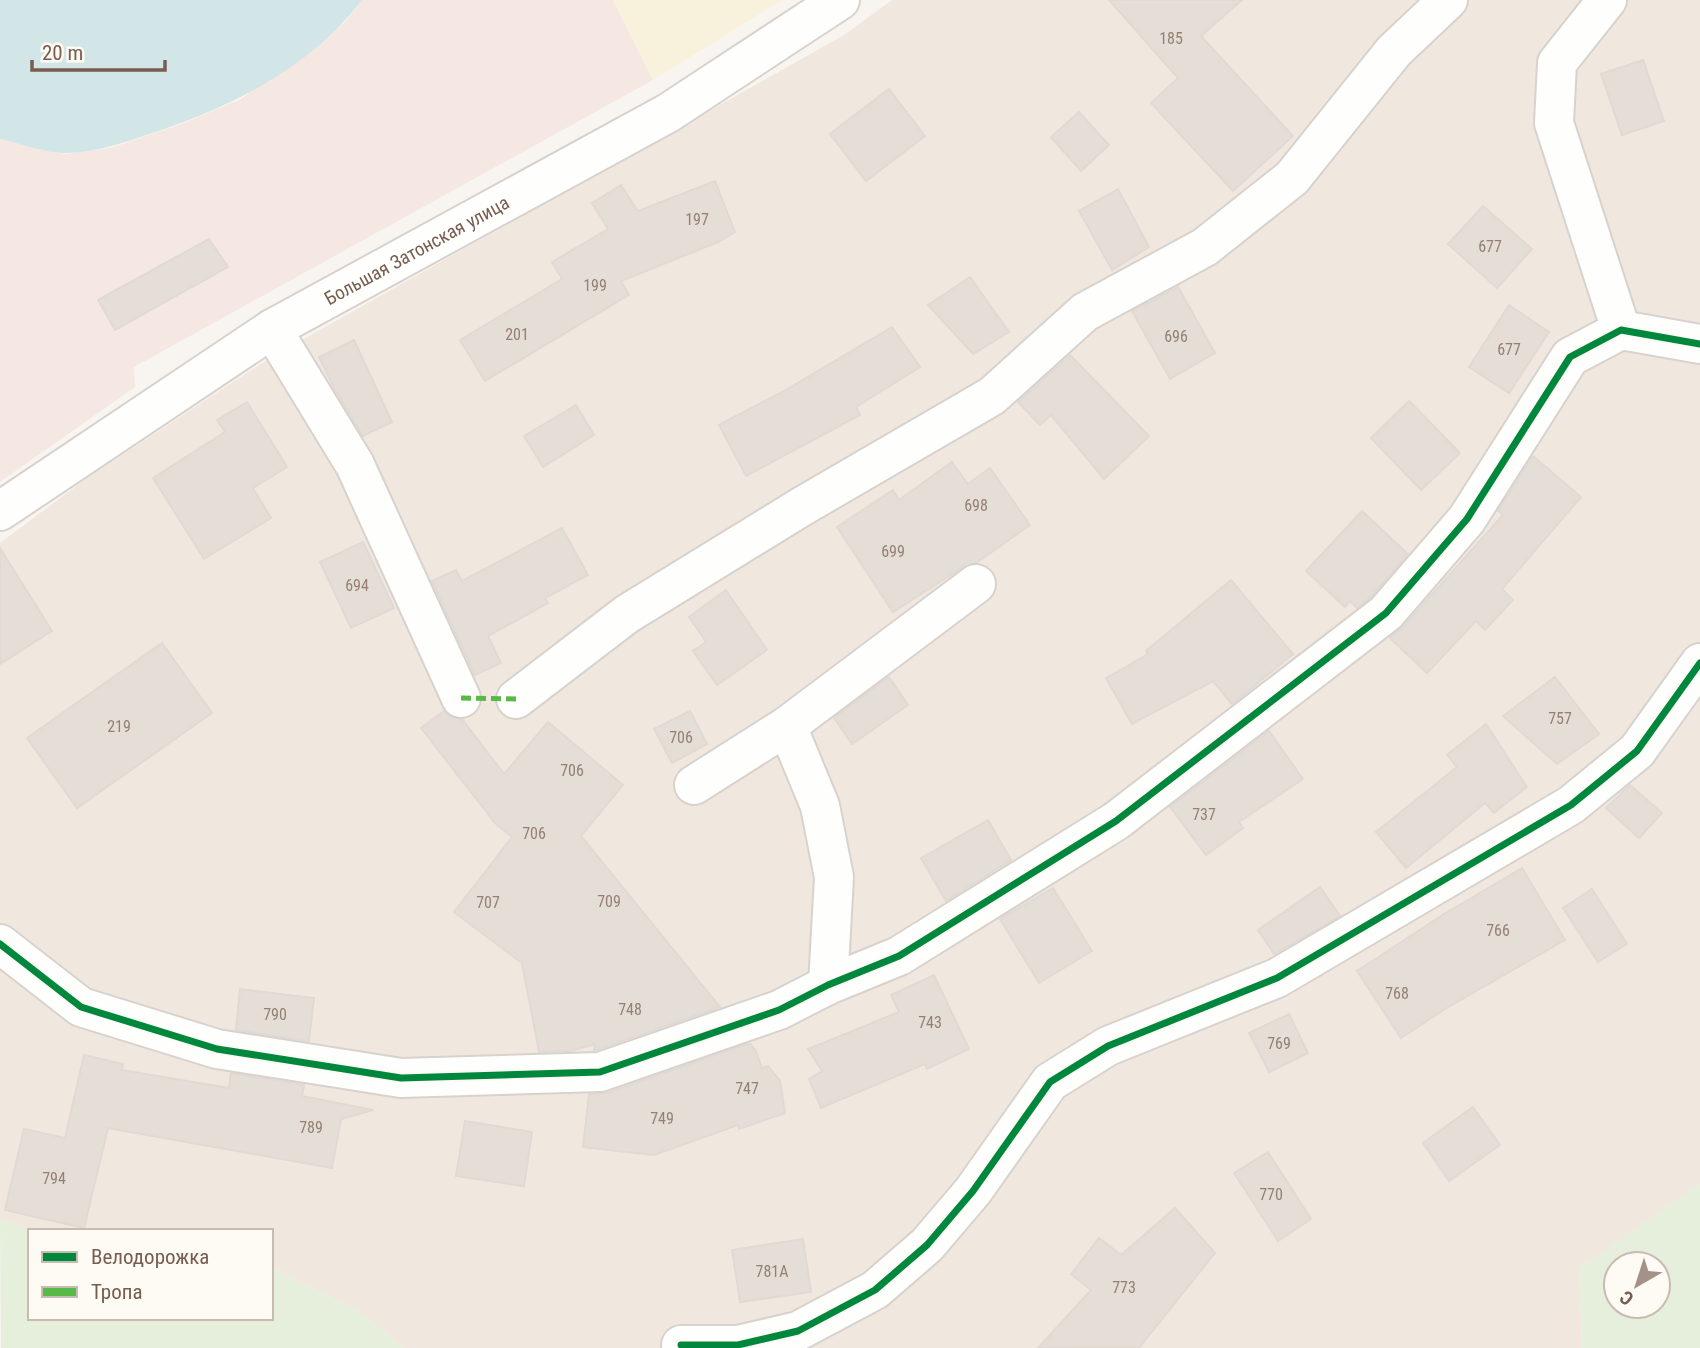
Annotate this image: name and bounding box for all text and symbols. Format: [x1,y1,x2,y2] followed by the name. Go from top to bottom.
[32,28,164,72] scale bar
[1159,29,1183,48] house number: 185
[42,41,83,65] text: 20 m
[320,191,513,310] street label: Большая Затонская улица
[685,210,709,229] house number: 197
[1478,237,1502,256] house number: 677
[583,276,607,295] house number: 199
[505,325,529,344] house number: 201
[1164,327,1188,346] house number: 696
[1497,340,1521,359] house number: 677
[964,496,988,515] house number: 698
[881,542,905,561] house number: 699
[345,576,369,595] house number: 694
[1548,709,1572,728] house number: 757
[107,717,131,736] house number: 219
[669,728,693,747] house number: 706
[560,761,584,780] house number: 706
[1192,805,1216,824] house number: 737
[522,824,546,843] house number: 706
[597,892,621,911] house number: 709
[476,893,500,912] house number: 707
[1486,921,1510,940] house number: 766
[1385,984,1409,1003] house number: 768
[618,1000,642,1019] house number: 748
[263,1005,287,1024] house number: 790
[918,1013,942,1032] house number: 743
[1267,1034,1291,1053] house number: 769
[735,1079,759,1098] house number: 747
[650,1109,674,1128] house number: 749
[299,1118,323,1137] house number: 789
[42,1169,66,1188] house number: 794
[1259,1185,1283,1204] house number: 770
[28,1229,273,1320] legend
[91,1245,209,1269] text: Велодорожка
[1602,1250,1672,1320] north arrow
[756,1262,788,1281] house number: 781А
[1112,1278,1136,1297] house number: 773
[91,1280,142,1304] text: Тропа
[1615,1285,1638,1310] text: С

